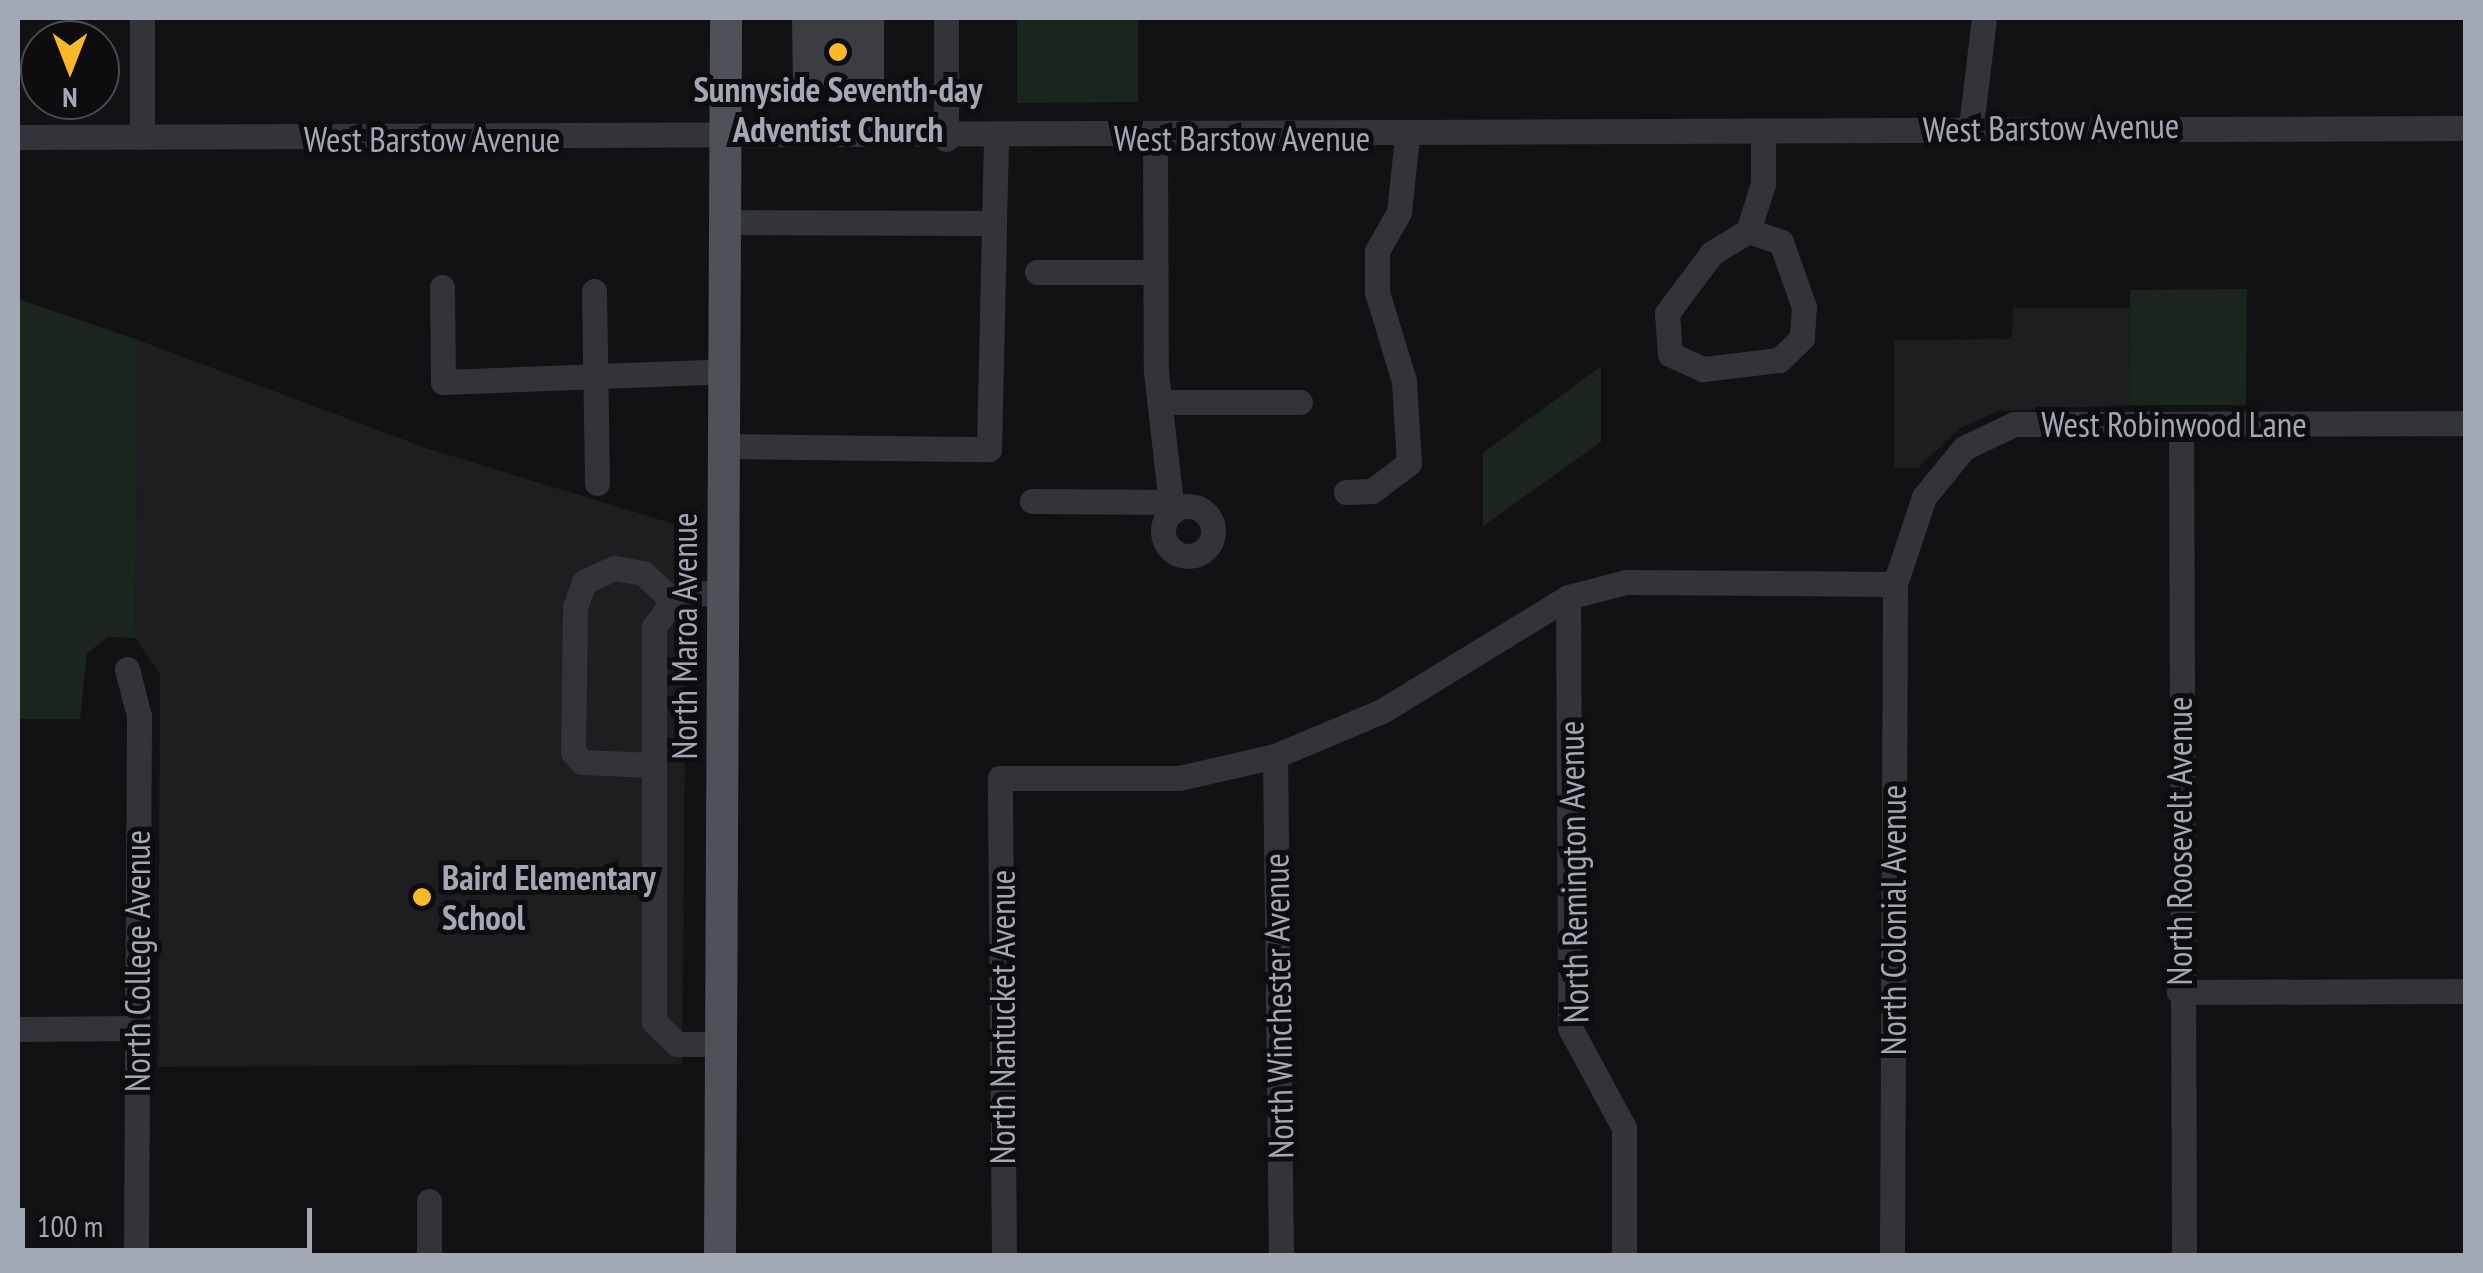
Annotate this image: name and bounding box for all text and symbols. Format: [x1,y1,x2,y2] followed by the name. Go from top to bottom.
[20,20,120,120] north arrow
[827,41,849,63] marker: Sunnyside Seventh-day Adventist Church
[693,68,983,150] place label: Sunnyside Seventh-day Adventist Church
[62,80,78,117] text: N
[1922,104,2180,150] street label: West Barstow Avenue
[1113,117,1371,159] street label: West Barstow Avenue
[303,118,561,160] street label: West Barstow Avenue
[2041,403,2307,445] street label: West Robinwood Lane
[663,512,705,760] street label: North Maroa Avenue
[2158,696,2200,986] street label: North Roosevelt Avenue
[1549,720,1597,1024] street label: North Remington Avenue
[1872,784,1914,1056] street label: North Colonial Avenue
[116,830,158,1092] street label: North College Avenue
[1254,852,1302,1160] street label: North Winchester Avenue
[442,856,656,938] place label: Baird Elementary School
[981,869,1023,1165] street label: North Nantucket Avenue
[411,886,433,908] marker: Baird Elementary School
[25,1188,318,1250] scale bar
[37,1206,103,1245] text: 100 m

